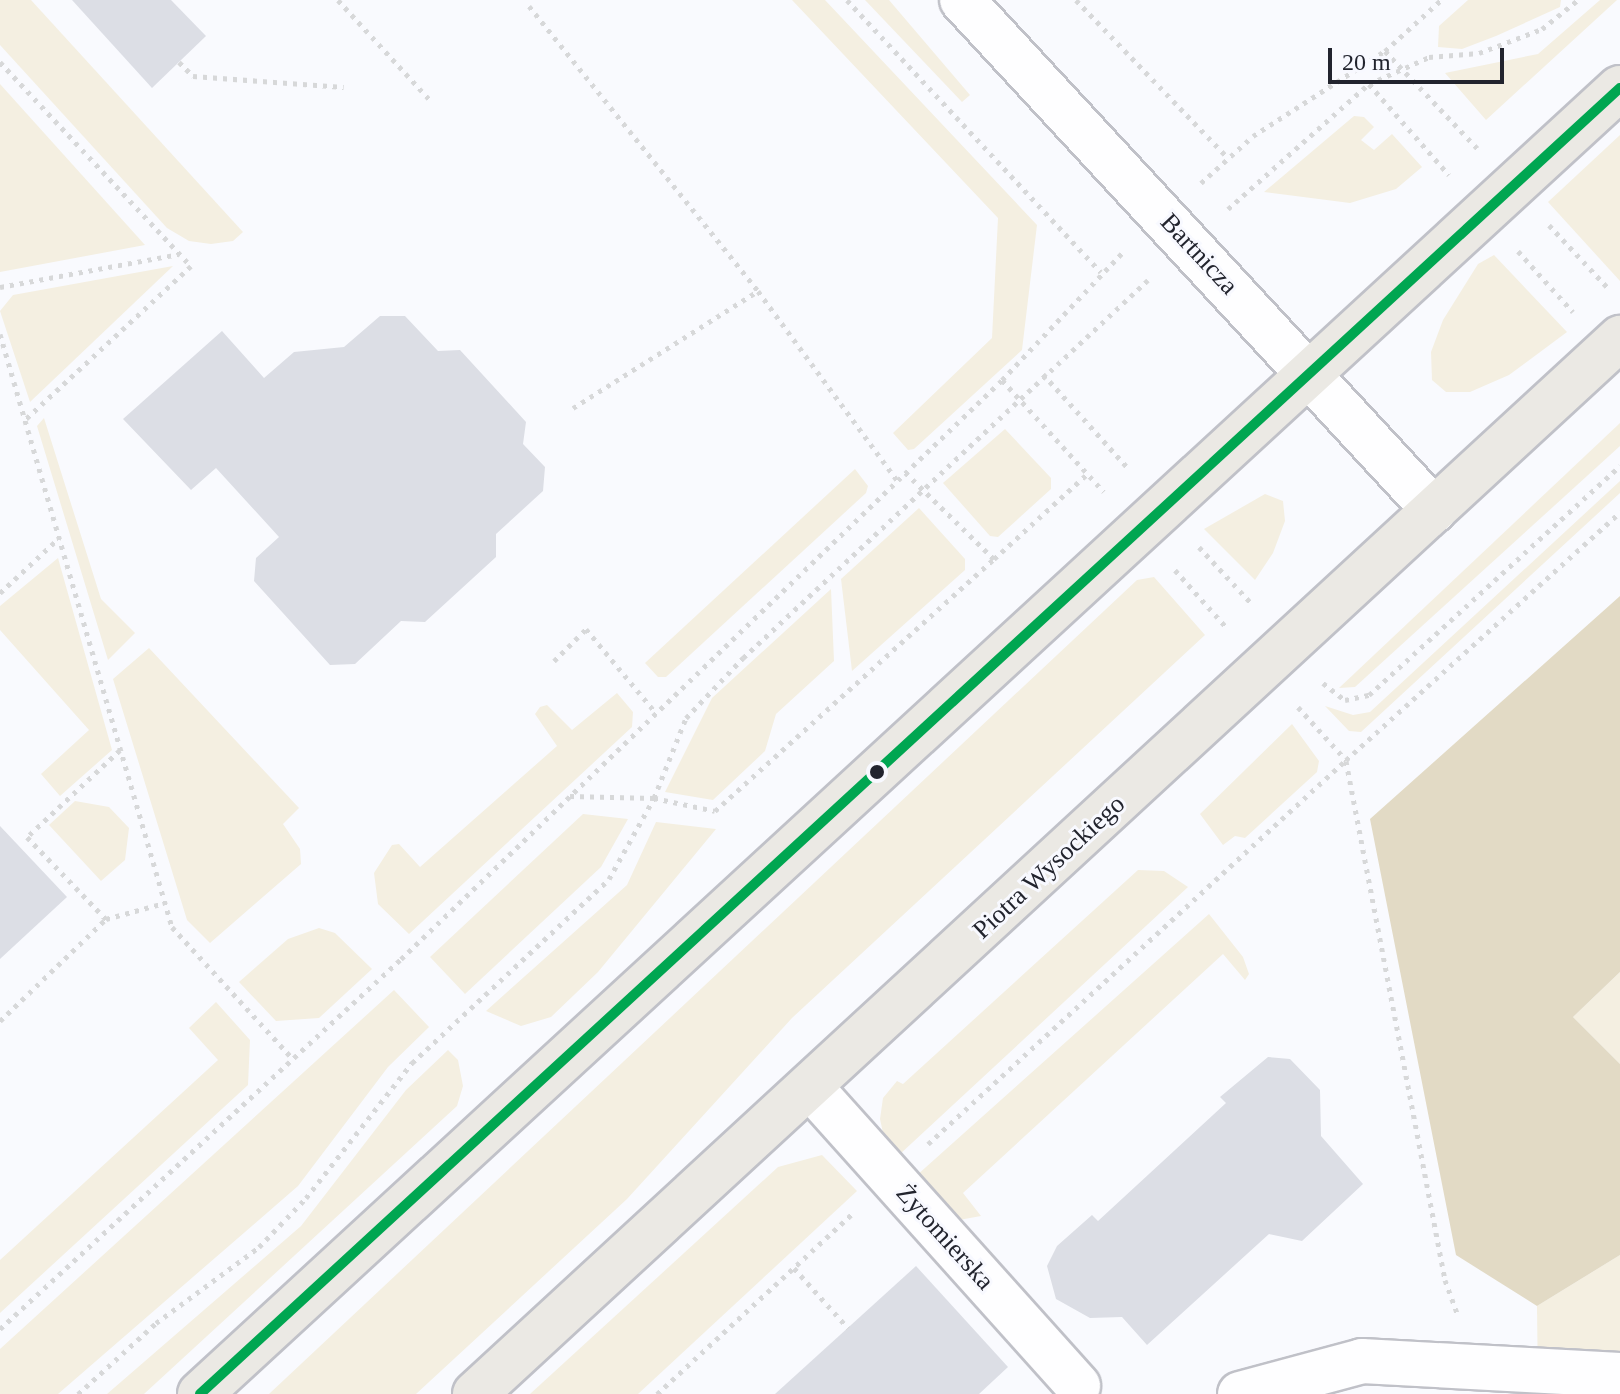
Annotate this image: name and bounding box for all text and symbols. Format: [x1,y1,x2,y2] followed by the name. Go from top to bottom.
[1332,32,1508,82] scale bar
[1342,49,1391,75] text: 20 m
[1154,207,1244,301] street label: Bartnicza
[869,764,885,780] unlabelled marker
[966,788,1132,946] street label: Piotra Wysockiego
[889,1178,1001,1296] street label: Żytomierska

